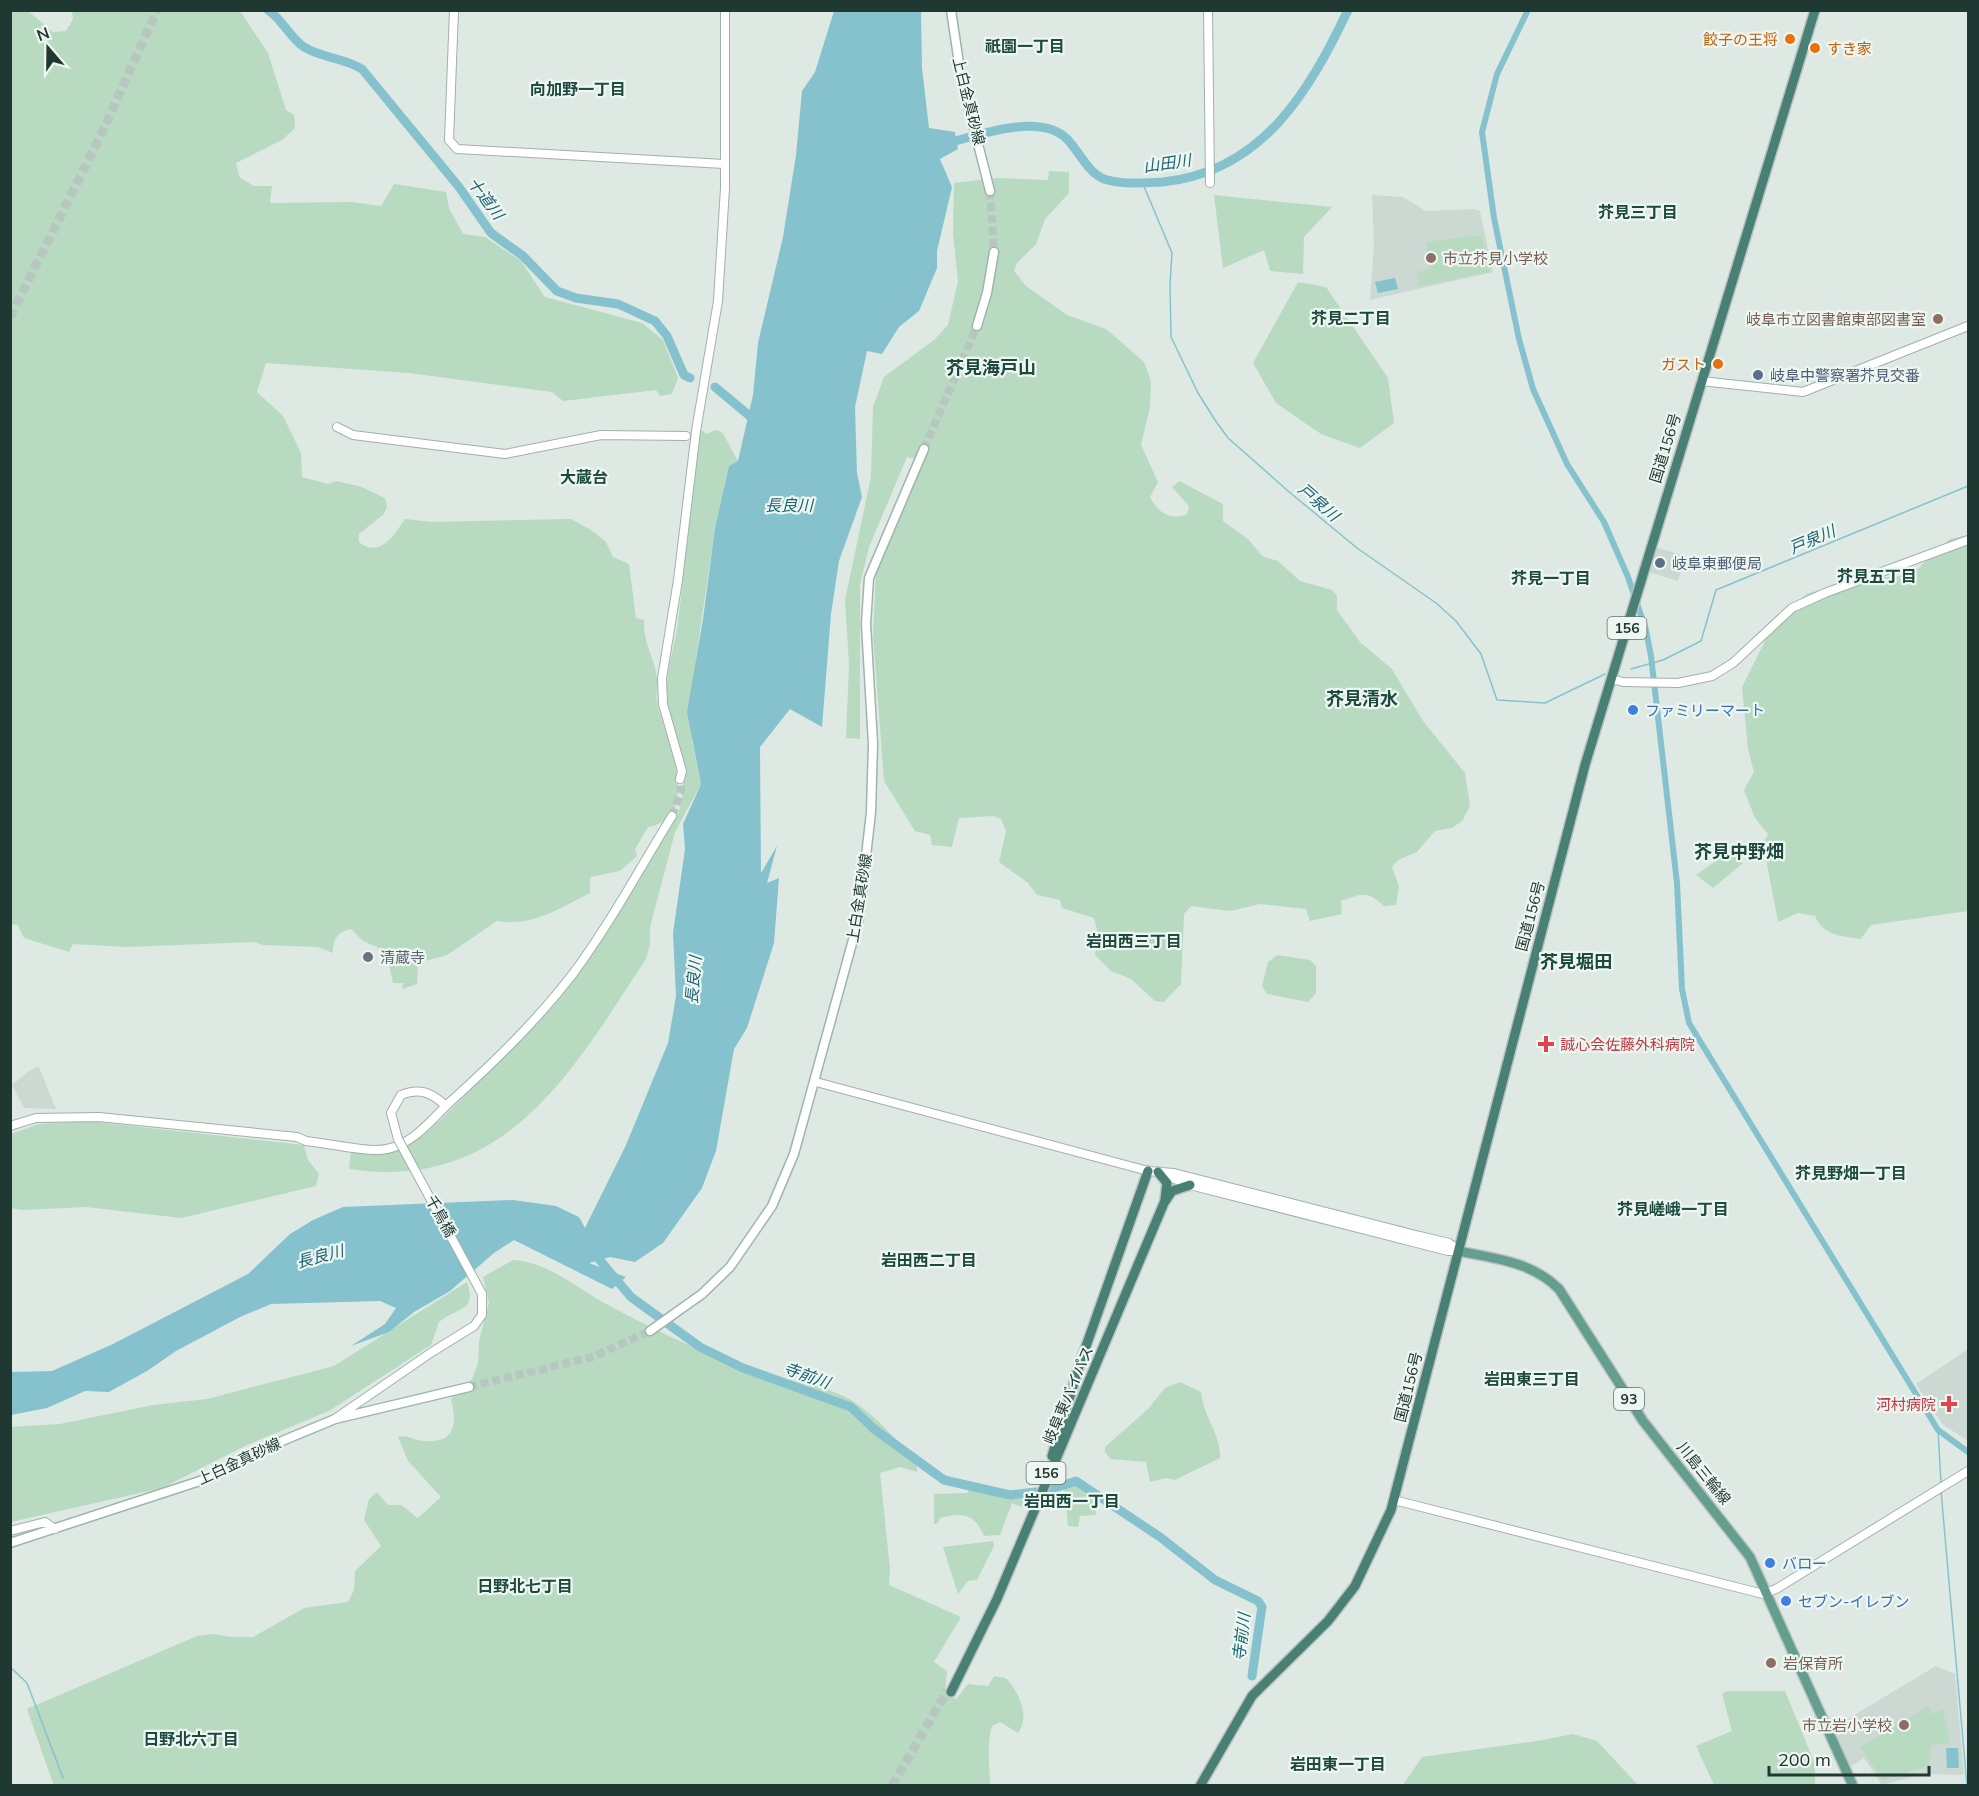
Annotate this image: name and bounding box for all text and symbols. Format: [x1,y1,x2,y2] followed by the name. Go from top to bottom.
[18,18,78,78] north arrow
[34,22,52,45] text: N
[1703,30,1778,49] place label: 餃子の王将
[1783,32,1797,46] marker: 餃子の王将
[985,36,1065,56] district label: 祇園一丁目
[1827,39,1872,58] place label: すき家
[1808,41,1822,55] marker: すき家
[949,55,989,147] street label: 上白金真砂線
[530,79,626,99] district label: 向加野一丁目
[1142,149,1194,176] water label: 山田川
[464,173,510,225] water label: 十道川
[1598,202,1678,222] district label: 芥見三丁目
[1443,249,1548,268] place label: 市立芥見小学校
[1424,251,1438,265] marker: 市立芥見小学校
[1311,308,1391,328] district label: 芥見二丁目
[1746,310,1926,329] place label: 岐阜市立図書館東部図書室
[1931,312,1945,326] marker: 岐阜市立図書館東部図書室
[1661,355,1706,374] place label: ガスト
[946,356,1036,379] district label: 芥見海戸山
[1711,357,1725,371] marker: ガスト
[1770,366,1920,385] place label: 岐阜中警察署芥見交番
[1751,368,1765,382] marker: 岐阜中警察署芥見交番
[1645,411,1685,485] street label: 国道156号
[560,467,608,487] district label: 大蔵台
[1294,479,1345,527] water label: 戸泉川
[765,495,815,515] water label: 長良川
[1786,520,1840,558] water label: 戸泉川
[1672,554,1762,573] place label: 岐阜東郵便局
[1653,556,1667,570] marker: 岐阜東郵便局
[1837,566,1917,586] district label: 芥見五丁目
[1511,568,1591,588] district label: 芥見一丁目
[1608,617,1646,639] road number: 156
[1326,687,1398,710] district label: 芥見清水
[1645,701,1765,720] place label: ファミリーマート
[1626,703,1640,717] marker: ファミリーマート
[1694,840,1784,863] district label: 芥見中野畑
[843,852,875,944] street label: 上白金真砂線
[1512,879,1548,953] street label: 国道156号
[1086,931,1182,951] district label: 岩田西三丁目
[380,948,425,967] place label: 清蔵寺
[361,950,375,964] marker: 清蔵寺
[1540,950,1612,973] district label: 芥見堀田
[681,953,705,1005] water label: 長良川
[1537,1035,1555,1053] marker: 誠心会佐藤外科病院
[1560,1035,1695,1054] place label: 誠心会佐藤外科病院
[1795,1163,1907,1183] district label: 芥見野畑一丁目
[422,1192,460,1240] street label: 千鳥橋
[1617,1199,1729,1219] district label: 芥見嵯峨一丁目
[294,1240,348,1272] water label: 長良川
[881,1250,977,1270] district label: 岩田西二丁目
[1039,1343,1097,1447] street label: 岐阜東バイパス
[1390,1350,1426,1424] street label: 国道156号
[781,1357,835,1393] water label: 寺前川
[1484,1369,1580,1389] district label: 岩田東三丁目
[1614,1388,1644,1410] road number: 93
[1876,1395,1936,1414] place label: 河村病院
[1940,1395,1958,1413] marker: 河村病院
[194,1433,284,1489] street label: 上白金真砂線
[1673,1438,1735,1508] street label: 川島三輪線
[1026,1462,1066,1484] road number: 156
[1024,1491,1120,1511] district label: 岩田西一丁目
[1782,1554,1827,1573] place label: バロー
[1763,1556,1777,1570] marker: バロー
[477,1576,573,1596] district label: 日野北七丁目
[1798,1592,1909,1611] place label: セブン-イレブン
[1779,1594,1793,1608] marker: セブン-イレブン
[1228,1610,1254,1662] water label: 寺前川
[1783,1654,1843,1673] place label: 岩保育所
[1764,1656,1778,1670] marker: 岩保育所
[1802,1716,1892,1735] place label: 市立岩小学校
[1897,1718,1911,1732] marker: 市立岩小学校
[143,1729,239,1749] district label: 日野北六丁目
[1769,1739,1930,1777] scale bar
[1778,1748,1831,1771] text: 200 m
[1290,1754,1386,1774] district label: 岩田東一丁目

